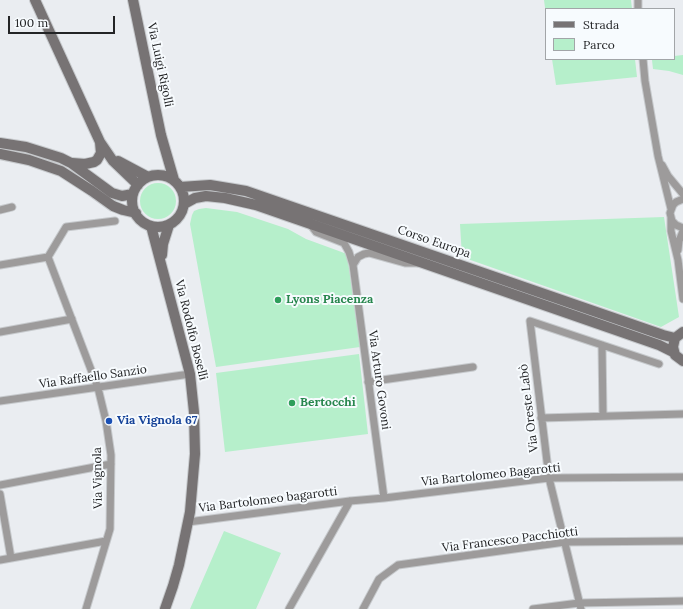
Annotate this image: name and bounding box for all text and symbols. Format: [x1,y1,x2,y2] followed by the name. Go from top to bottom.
[10,8,117,34] scale bar
[545,8,675,60] legend
[15,15,48,30] text: 100 m
[583,17,619,32] text: Strada
[144,22,176,108] street label: Via Luigi Rigolli
[583,37,615,52] text: Parco
[396,223,472,261] street label: Corso Europa
[172,278,210,382] street label: Via Rodolfo Boselli
[286,293,373,307] place label: Lyons Piacenza
[273,295,283,305] marker: Lyons Piacenza
[365,329,393,431] street label: Via Arturo Govoni
[38,362,148,392] street label: Via Raffaello Sanzio
[516,363,542,453] street label: Via Oreste Labò
[300,396,356,410] place label: Bertocchi
[287,398,297,408] marker: Bertocchi
[117,414,197,428] place label: Via Vignola 67
[104,416,114,426] marker: Via Vignola 67
[90,447,106,509] street label: Via Vignola
[421,461,561,489] street label: Via Bartolomeo Bagarotti
[198,484,338,516] street label: Via Bartolomeo bagarotti
[441,525,579,555] street label: Via Francesco Pacchiotti

